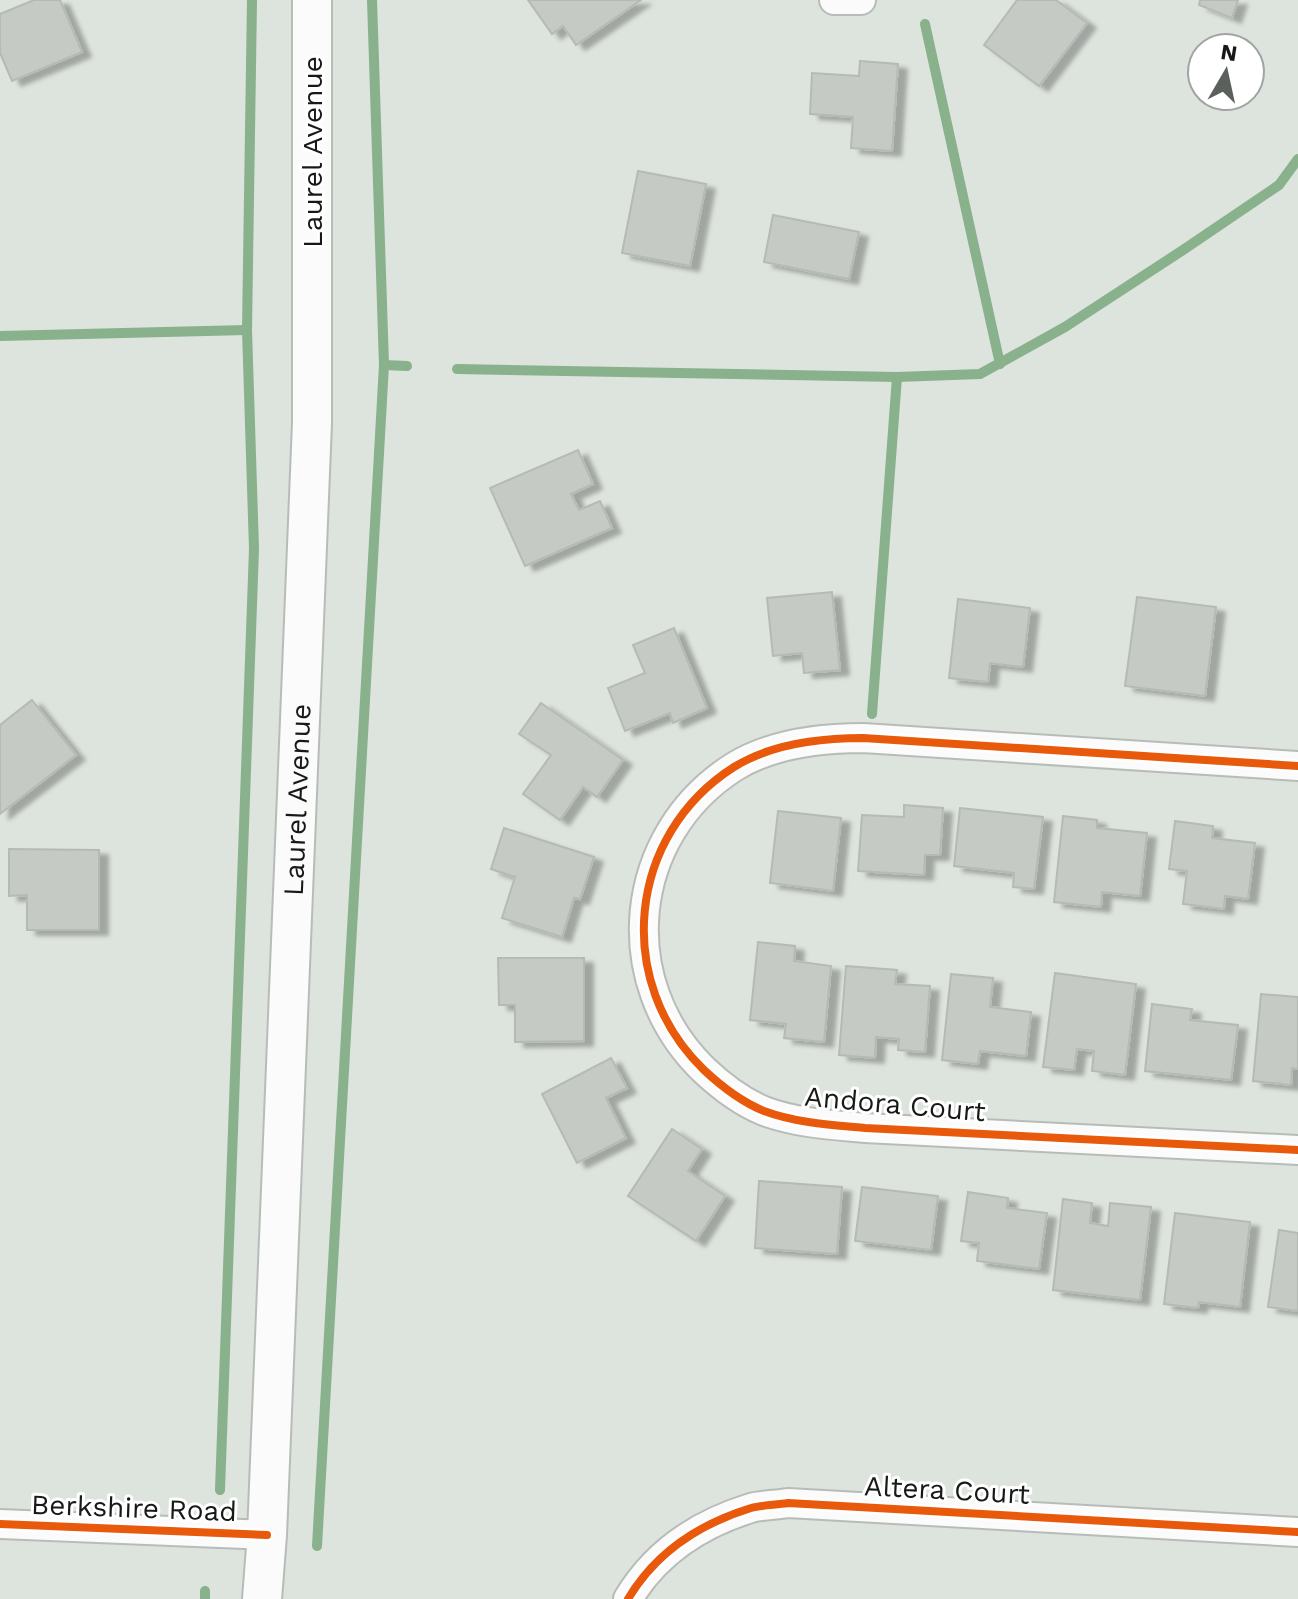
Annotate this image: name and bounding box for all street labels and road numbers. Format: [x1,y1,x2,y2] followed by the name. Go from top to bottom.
[296,56,329,248] street label: Laurel Avenue
[276,703,317,896] street label: Laurel Avenue
[803,1080,987,1128] street label: Andora Court
[863,1469,1031,1511] street label: Altera Court
[30,1488,238,1528] street label: Berkshire Road

